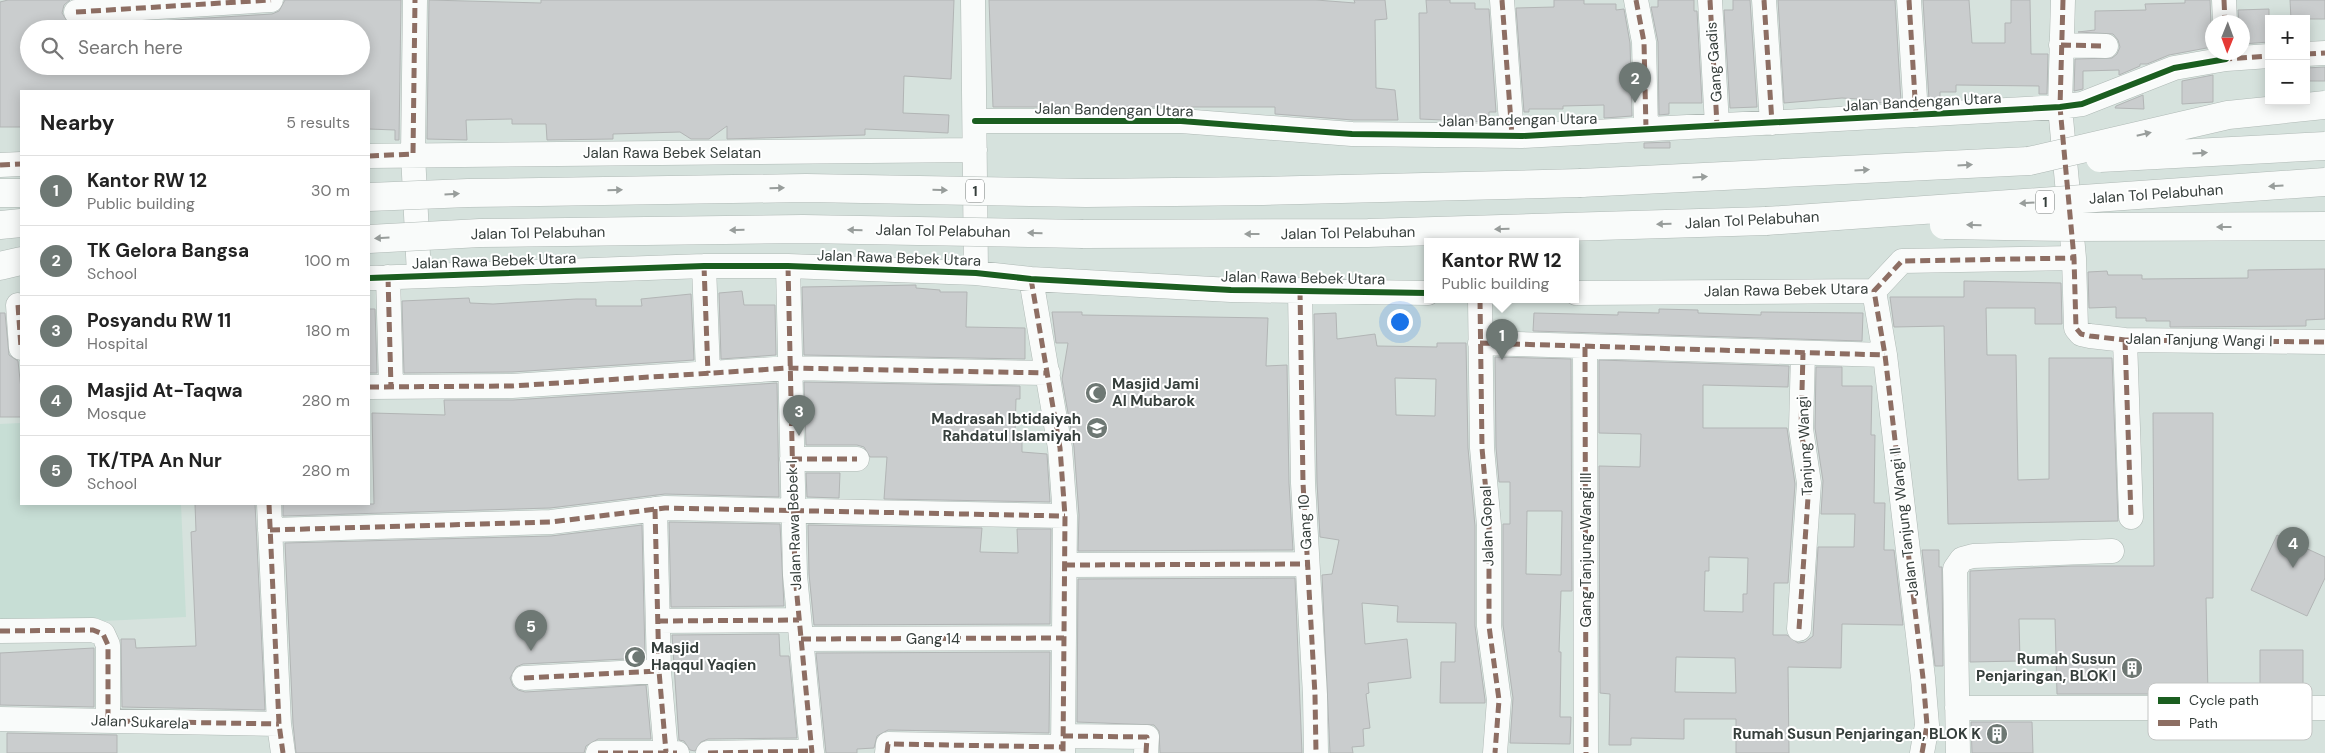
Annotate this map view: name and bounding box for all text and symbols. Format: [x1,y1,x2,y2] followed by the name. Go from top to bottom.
[2205,15,2250,60] north arrow
[2265,15,2310,105] map controls
[2265,15,2310,60] button: +
[20,20,370,75] search box
[1701,21,1727,103] street label: Gang Gadis
[38,34,66,62] icon: search
[78,35,183,60] text: Search here
[2265,60,2310,105] button: −
[1619,62,1651,103] pin: 2
[1842,88,2002,116] street label: Jalan Bandengan Utara
[1034,99,1194,121] street label: Jalan Bandengan Utara
[40,109,114,137] text: Nearby
[1438,109,1598,131] street label: Jalan Bandengan Utara
[286,112,350,133] text: 5 results
[2137,130,2152,138] one-way arrow
[583,143,761,163] street label: Jalan Rawa Bebek Selatan
[2192,148,2208,156] one-way arrow
[1957,160,1973,168] one-way arrow
[1854,166,1870,174] one-way arrow
[87,168,207,193] text: Kantor RW 12
[1692,173,1708,181] one-way arrow
[2088,179,2224,209] street label: Jalan Tol Pelabuhan
[53,180,59,201] text: 1
[311,180,350,201] text: 30 m
[966,180,984,202] road number: 1
[2268,182,2284,190] one-way arrow
[770,184,786,192] one-way arrow
[607,186,623,194] one-way arrow
[932,186,948,194] one-way arrow
[445,189,461,197] one-way arrow
[2036,190,2054,213] road number: 1
[87,193,195,214] text: Public building
[2019,199,2035,207] one-way arrow
[1684,206,1820,234] street label: Jalan Tol Pelabuhan
[875,220,1011,242] street label: Jalan Tol Pelabuhan
[1656,221,1672,229] one-way arrow
[1966,221,1982,229] one-way arrow
[470,222,606,244] street label: Jalan Tol Pelabuhan
[1280,222,1416,244] street label: Jalan Tol Pelabuhan
[2216,223,2232,231] one-way arrow
[846,225,862,233] one-way arrow
[729,226,745,234] one-way arrow
[1494,226,1510,234] one-way arrow
[1026,229,1042,237] one-way arrow
[1244,230,1260,238] one-way arrow
[374,234,390,242] one-way arrow
[87,238,249,263] text: TK Gelora Bangsa
[1424,238,1579,303] popup
[816,245,982,271] street label: Jalan Rawa Bebek Utara
[411,248,577,274] street label: Jalan Rawa Bebek Utara
[1442,248,1561,273] text: Kantor RW 12
[51,250,61,271] text: 2
[305,250,350,271] text: 100 m
[87,263,137,284] text: School
[1221,267,1385,289] street label: Jalan Rawa Bebek Utara
[1442,273,1549,294] text: Public building
[1704,279,1868,301] street label: Jalan Rawa Bebek Utara
[87,308,231,333] text: Posyandu RW 11
[1387,309,1413,335] your location
[1486,319,1518,360] pin: 1
[51,320,61,341] text: 3
[306,320,350,341] text: 180 m
[2125,329,2273,351] street label: Jalan Tanjung Wangi I
[87,333,148,354] text: Hospital
[1112,374,1199,411] place label: Masjid Jami Al Mubarok
[87,378,243,403] text: Masjid At-Taqwa
[1084,381,1108,405] mosque icon: Masjid Jami Al Mubarok
[51,390,61,411] text: 4
[302,390,350,411] text: 280 m
[783,395,815,436] pin: 3
[1792,396,1818,496] street label: Tanjung Wangi
[87,403,146,424] text: Mosque
[931,409,1081,446] place label: Madrasah Ibtidaiyah Rahdatul Islamiyah
[1085,416,1109,440] school or university icon: Madrasah Ibtidaiyah Rahdatul Islamiyah
[1885,446,1923,598] street label: Jalan Tanjung Wangi II
[87,448,222,473] text: TK/TPA An Nur
[51,460,61,481] text: 5
[302,460,350,481] text: 280 m
[782,460,806,590] street label: Jalan Rawa Bebek I
[87,473,137,494] text: School
[1576,473,1596,627] street label: Gang Tanjung Wangi III
[1476,485,1498,567] street label: Jalan Gopal
[1294,494,1316,550] street label: Gang 10
[2277,527,2309,568] pin: 4
[515,610,547,651] pin: 5
[906,629,960,649] street label: Gang 14
[651,638,756,675] place label: Masjid Haqqul Yaqien
[623,645,647,669] mosque icon: Masjid Haqqul Yaqien
[1976,649,2116,686] place label: Rumah Susun Penjaringan, BLOK I
[2120,656,2144,680] building icon: Rumah Susun Penjaringan, BLOK I
[2148,683,2312,740] legend
[2189,691,2259,709] text: Cycle path
[91,710,189,734] street label: Jalan Sukarela
[2189,714,2218,732] text: Path
[1985,722,2009,746] building icon: Rumah Susun Penjaringan, BLOK K
[1733,724,1981,744] place label: Rumah Susun Penjaringan, BLOK K

